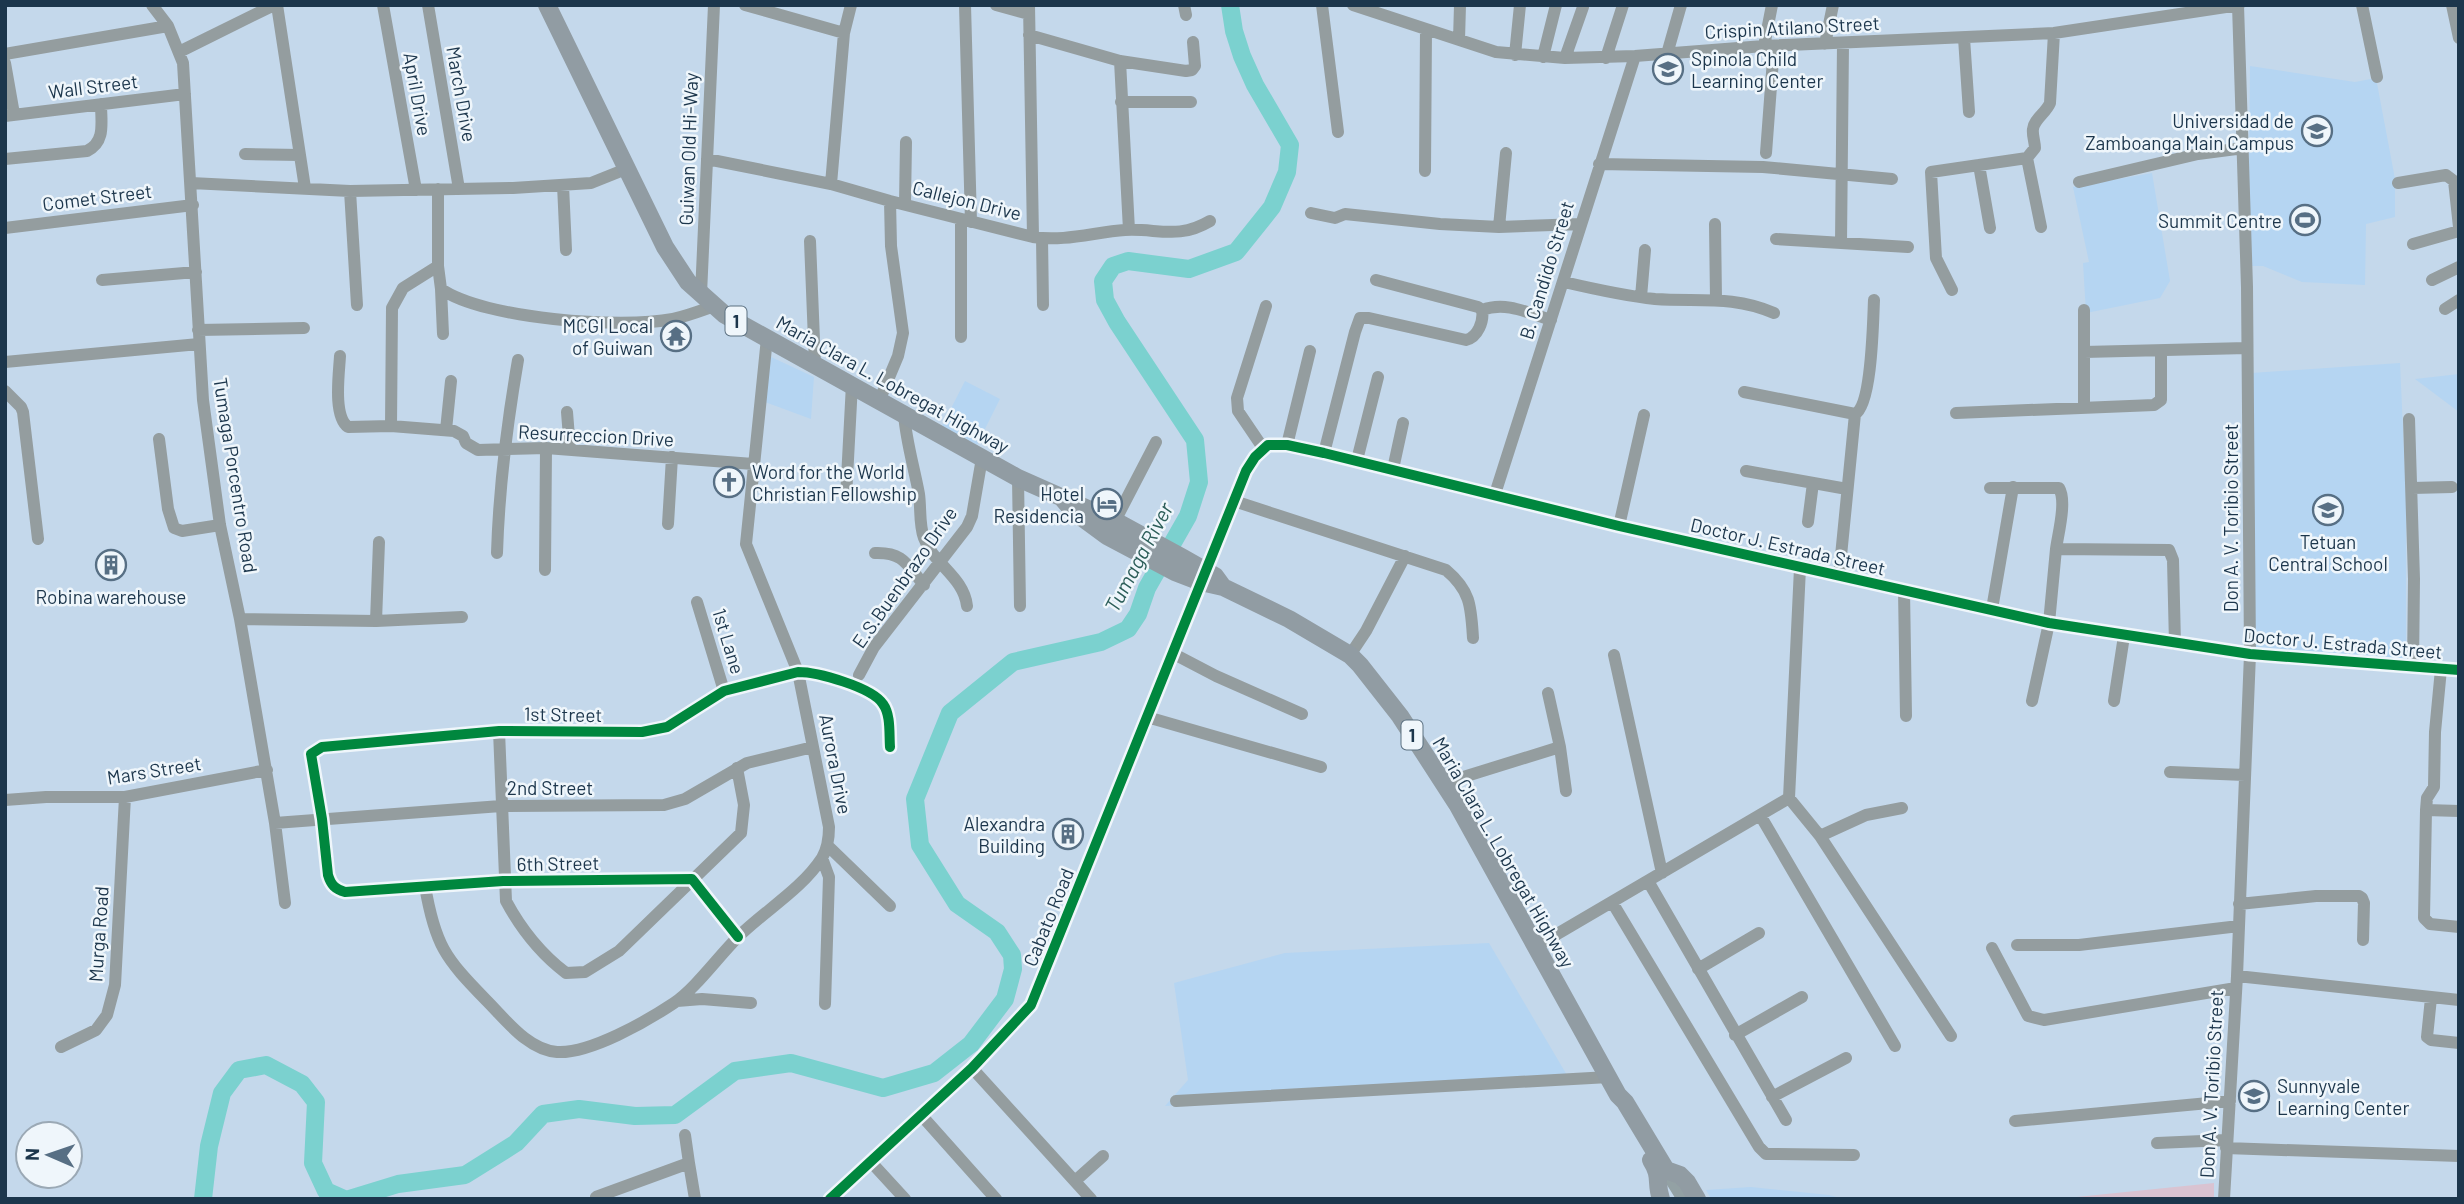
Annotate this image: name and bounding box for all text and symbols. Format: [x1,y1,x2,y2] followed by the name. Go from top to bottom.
[1704,11,1880,43] street label: Crispin Atilano Street
[442,45,482,143] street label: March Drive
[1691,47,1823,92] place label: Spinola Child Learning Center
[399,50,437,138] street label: April Drive
[1651,52,1685,86] school or university icon: Spinola Child Learning Center
[47,69,139,103] street label: Wall Street
[674,72,702,226] street label: Guiwan Old Hi-Way
[2085,109,2294,154] place label: Universidad de Zamboanga Main Campus
[2300,114,2334,148] school or university icon: Universidad de Zamboanga Main Campus
[910,175,1024,225] street label: Callejon Drive
[41,179,153,215] street label: Comet Street
[1514,198,1578,342] street label: B. Candido Street
[2288,203,2322,237] sports icon: Summit Centre
[2158,209,2282,232] place label: Summit Centre
[726,306,746,335] road number: 1
[773,310,1014,458] street label: Maria Clara L. Lobregat Highway
[562,314,653,359] place label: MCGI Local of Guiwan
[659,319,693,353] temple icon: MCGI Local of Guiwan
[209,376,263,574] street label: Tumaga Porcentro Road
[518,419,674,451] street label: Resurreccion Drive
[2219,424,2242,612] street label: Don A. V. Toribio Street
[752,460,917,505] place label: Word for the World Christian Fellowship
[712,465,746,499] church icon: Word for the World Christian Fellowship
[993,482,1084,527] place label: Hotel Residencia
[1090,487,1124,521] hotel icon: Hotel Residencia
[2311,493,2345,527] school or university icon: Tetuan Central School
[1099,497,1178,616] water label: Tumaga River
[847,502,961,652] street label: E.S.Buenbrazo Drive
[1688,512,1888,580] street label: Doctor J. Estrada Street
[2268,530,2388,575] place label: Tetuan Central School
[94,548,128,582] building icon: Robina warehouse
[36,585,186,608] place label: Robina warehouse
[708,605,750,677] street label: 1st Lane
[2243,623,2443,663] street label: Doctor J. Estrada Street
[524,702,602,726] street label: 1st Street
[815,712,857,816] street label: Aurora Drive
[1402,720,1422,750] road number: 1
[1428,732,1580,972] street label: Maria Clara L. Lobregat Highway
[105,751,203,789] street label: Mars Street
[507,776,593,799] street label: 2nd Street
[963,812,1045,857] place label: Alexandra Building
[1051,817,1085,851] building icon: Alexandra Building
[516,851,600,875] street label: 6th Street
[1018,865,1078,969] street label: Cabato Road
[83,885,113,983] street label: Murga Road
[2195,989,2227,1179] street label: Don A. V. Toribio Street
[2277,1074,2409,1119] place label: Sunnyvale Learning Center
[2237,1079,2271,1113] school or university icon: Sunnyvale Learning Center
[14,1120,84,1190] north arrow
[20,1148,43,1161] text: N

